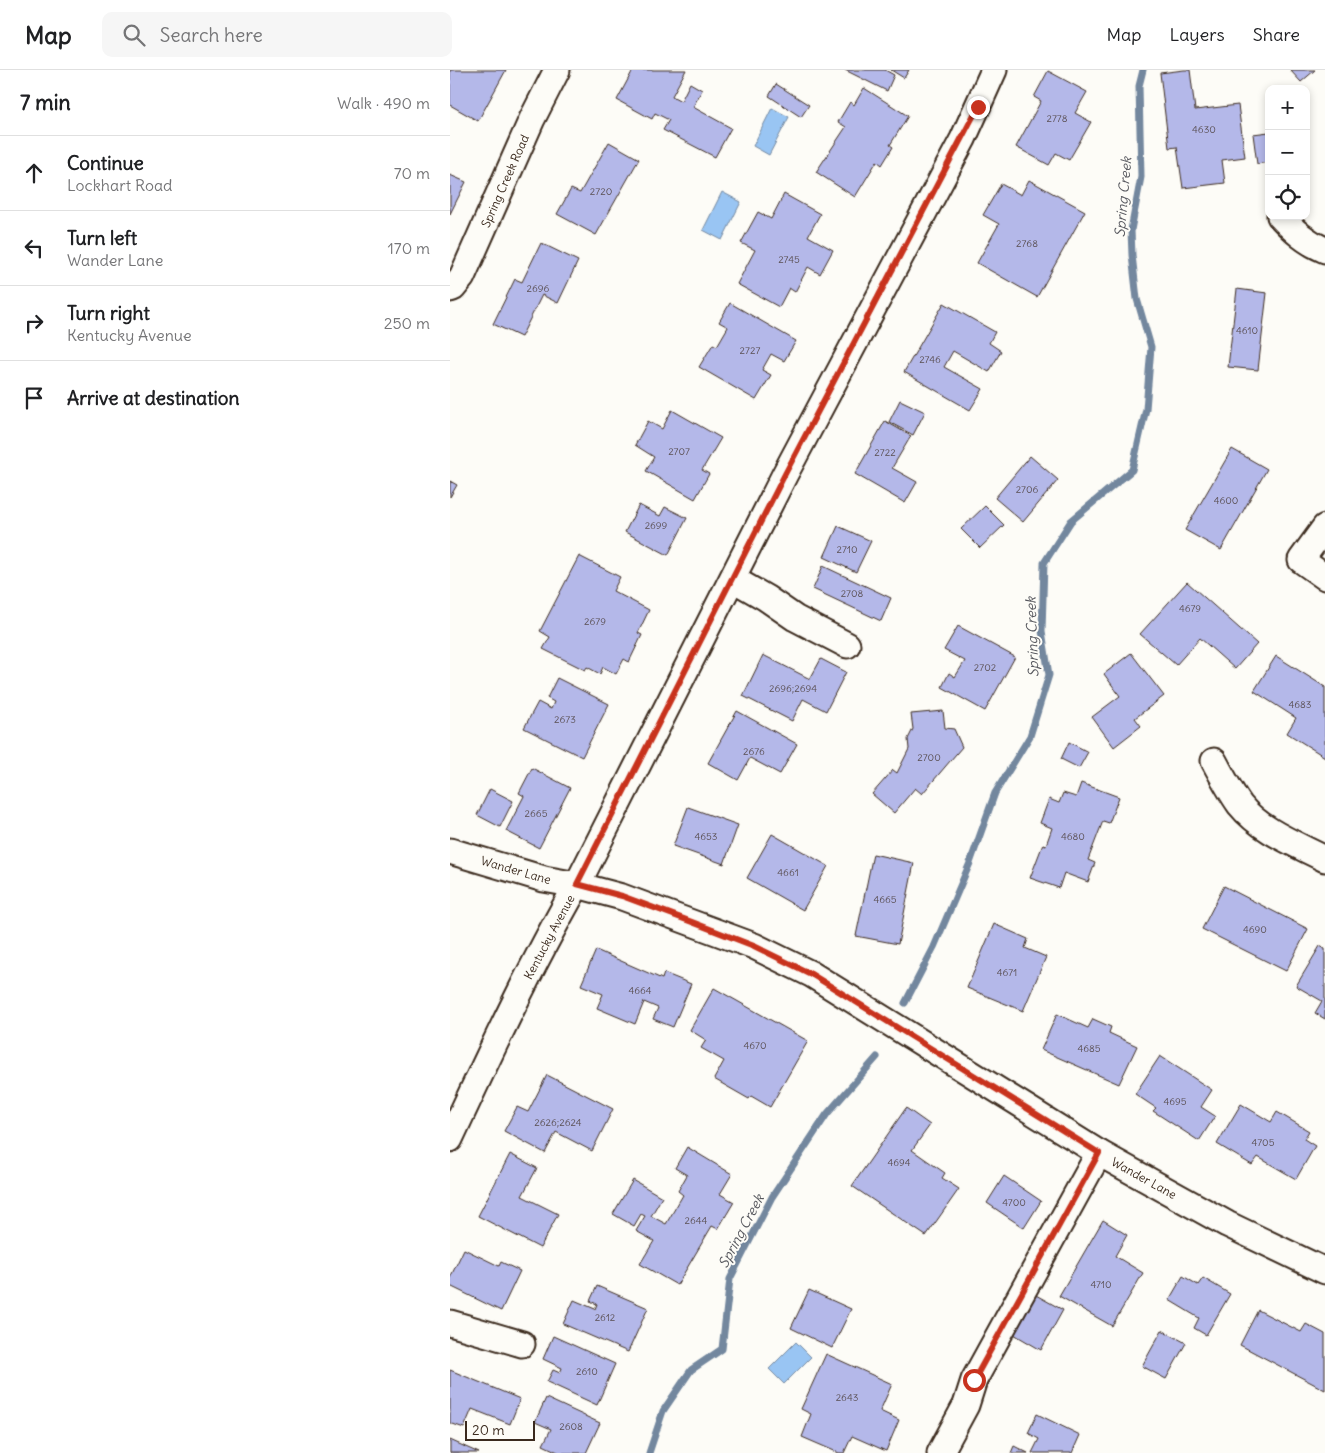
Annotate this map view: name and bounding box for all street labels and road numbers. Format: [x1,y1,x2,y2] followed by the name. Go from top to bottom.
[478,132,532,230] street label: Spring Creek Road
[479,853,553,887] street label: Wander Lane
[520,892,578,982] street label: Kentucky Avenue
[1109,1154,1179,1202] street label: Wander Lane

